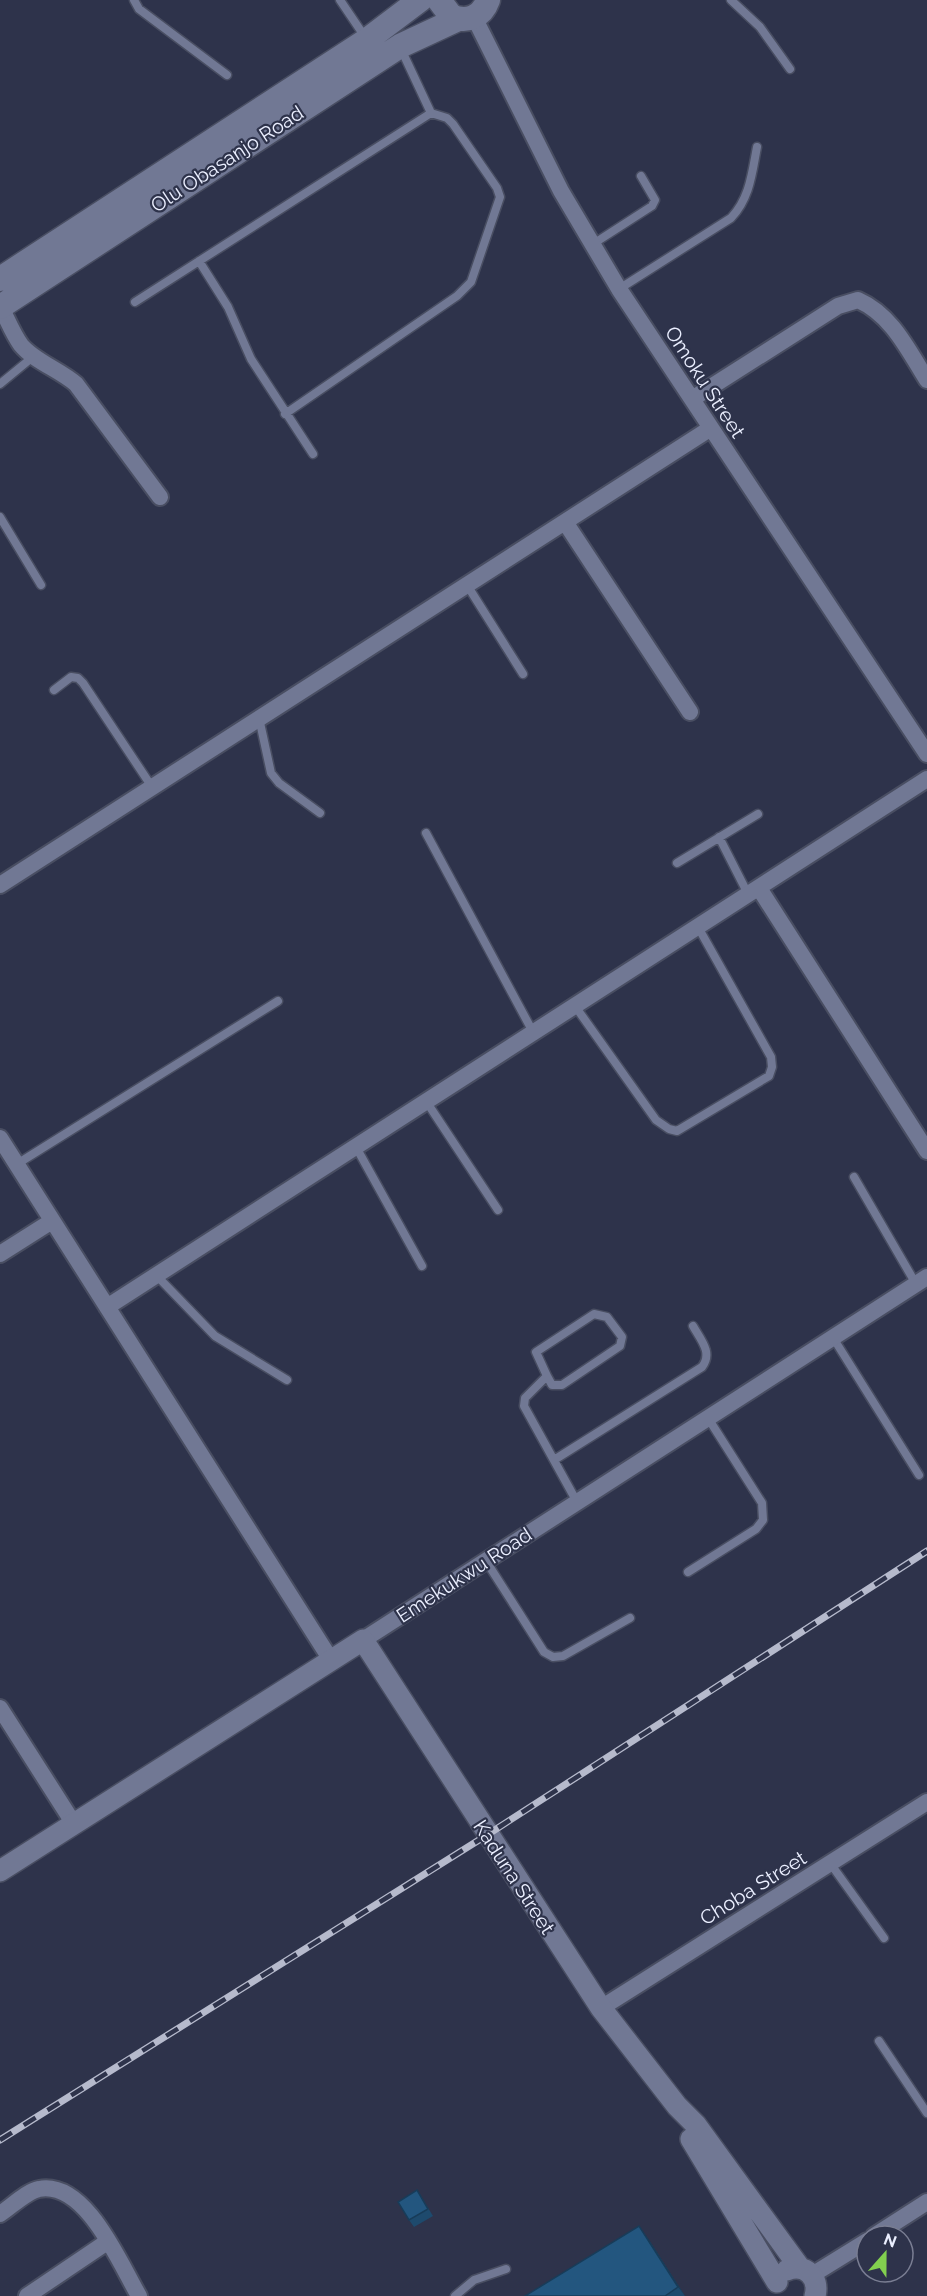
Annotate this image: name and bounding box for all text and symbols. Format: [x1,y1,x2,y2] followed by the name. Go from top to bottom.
[146,101,308,217] street label: Olu Obasanjo Road
[660,322,750,443] street label: Omoku Street
[392,1522,536,1628] street label: Emekukwu Road
[468,1815,560,1939] street label: Kaduna Street
[695,1846,811,1930] street label: Choba Street
[855,2224,915,2284] north arrow
[881,2229,899,2252] text: N

